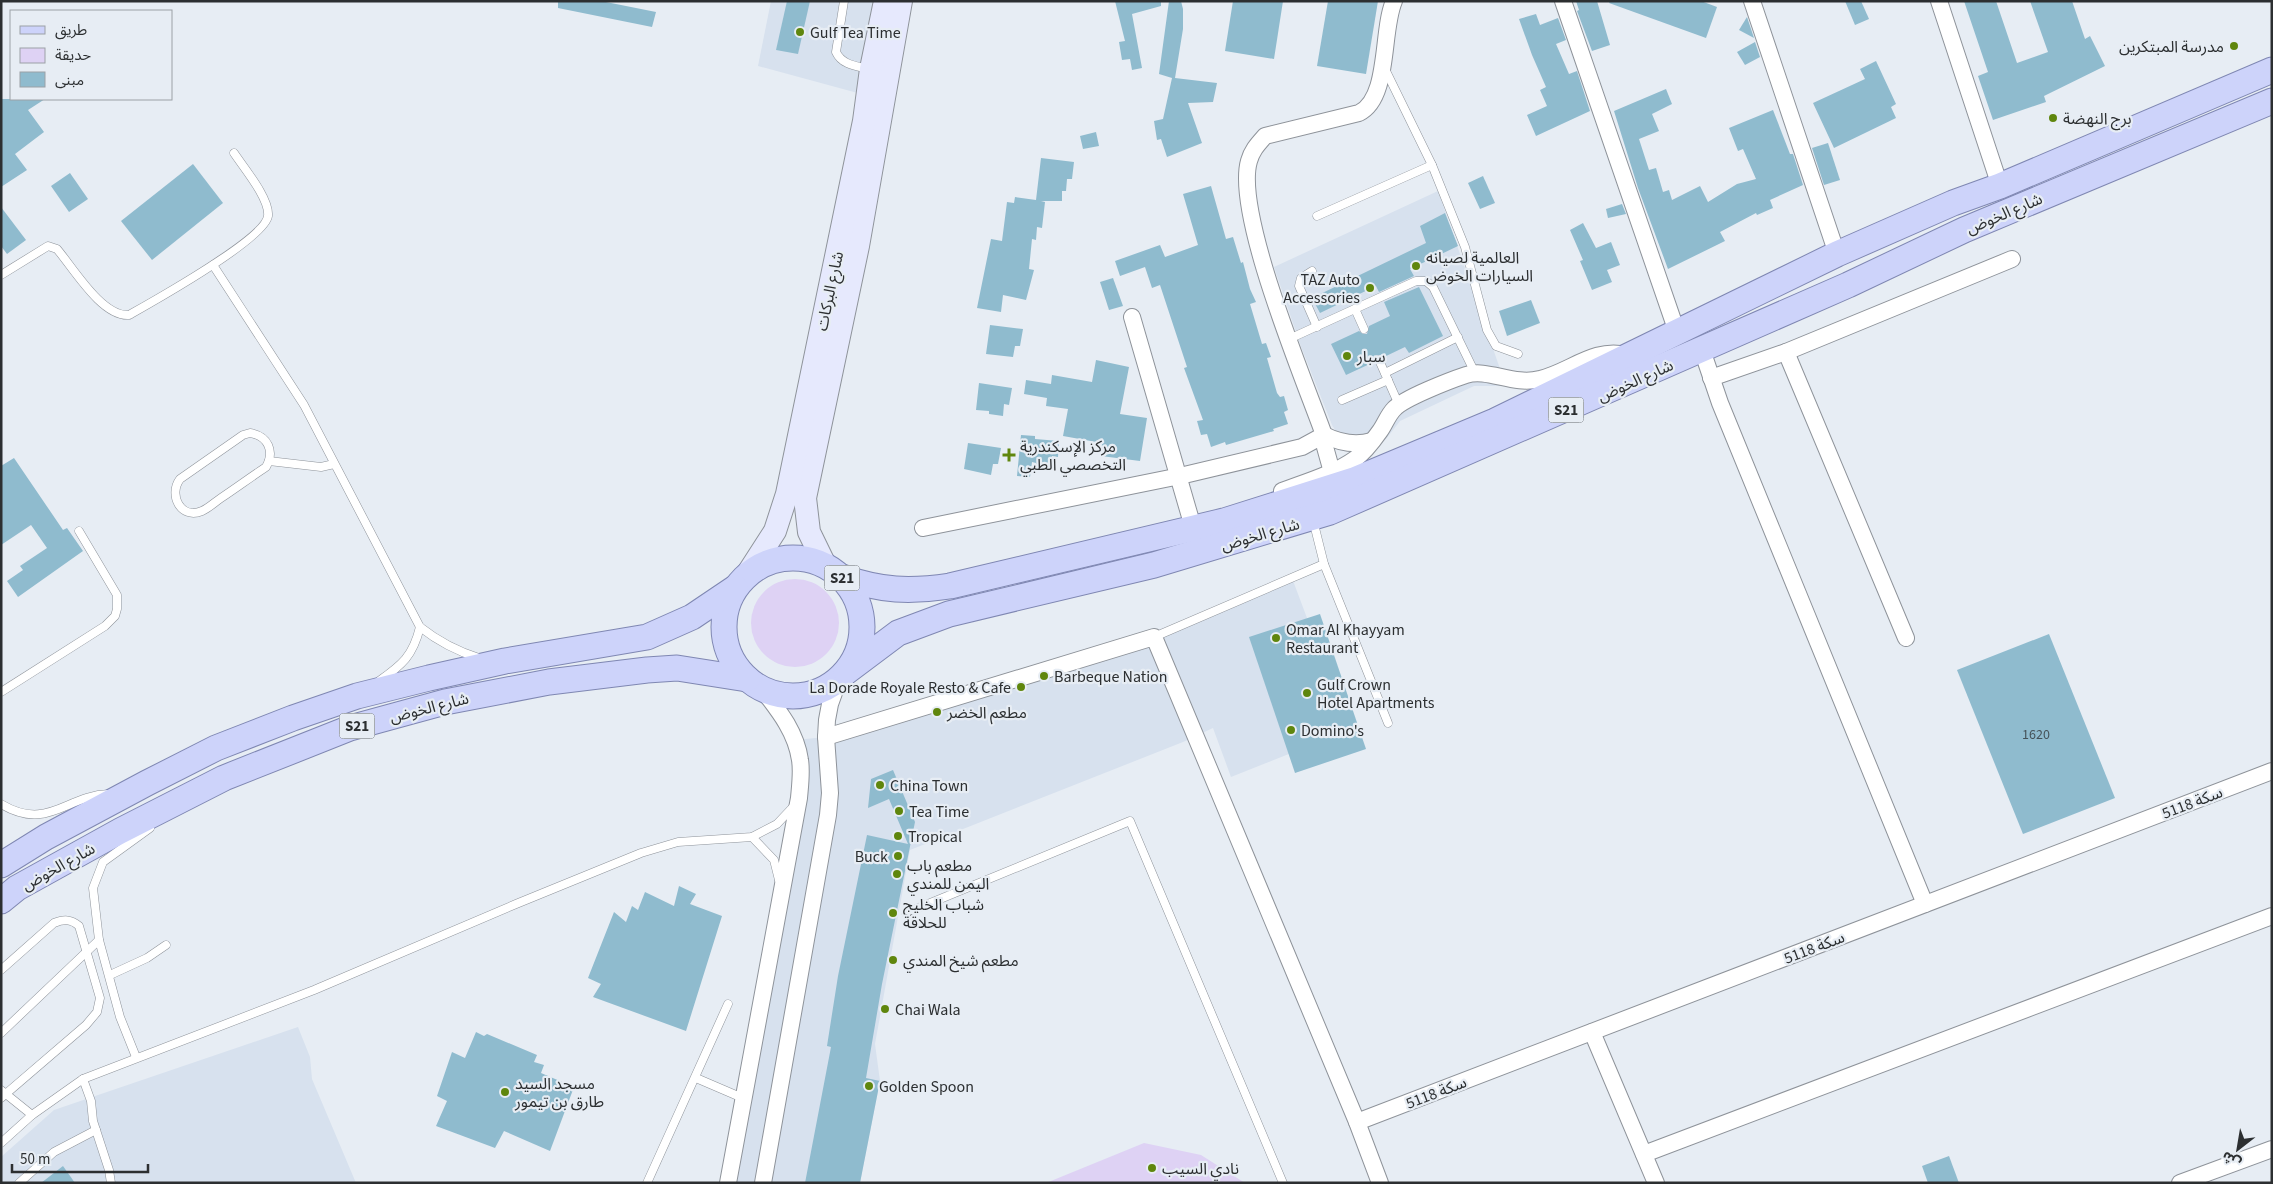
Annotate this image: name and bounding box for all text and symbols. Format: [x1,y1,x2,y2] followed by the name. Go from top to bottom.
[10,10,172,100] legend
[55,20,87,41] text: طريق
[810,22,901,44] place label: Gulf Tea Time
[794,26,806,38] marker: Gulf Tea Time
[2119,36,2224,58] place label: مدرسة المبتكرين
[2228,40,2240,52] marker: مدرسة المبتكرين
[55,45,91,66] text: حديقة
[55,70,84,91] text: مبنى
[2063,108,2132,131] place label: برج النهضة
[2047,112,2059,124] marker: برج النهضة
[1963,188,2046,241] street label: شارع الخوض
[1426,247,1533,287] place label: العالمية لصيانه السيارات الخوض
[811,249,850,333] street label: شارع البركات
[1410,260,1422,272] marker: العالمية لصيانه السيارات الخوض
[1283,269,1360,309] place label: TAZ Auto Accessories
[1364,282,1376,294] marker: TAZ Auto Accessories
[1356,346,1386,368] place label: سبار
[1341,350,1353,362] marker: سبار
[1594,354,1677,408] street label: شارع الخوض
[1548,398,1584,422] road number: S21
[1020,436,1126,477] place label: مركز الإسكندرية التخصصي الطبي
[1002,448,1016,462] marker: مركز الإسكندرية التخصصي الطبي
[1218,513,1303,558] street label: شارع الخوض
[824,566,860,590] road number: S21
[1286,619,1405,659] place label: Omar Al Khayyam Restaurant
[1270,632,1282,644] marker: Omar Al Khayyam Restaurant
[1054,666,1168,688] place label: Barbeque Nation
[1038,670,1050,682] marker: Barbeque Nation
[1317,674,1435,714] place label: Gulf Crown Hotel Apartments
[809,677,1011,699] place label: La Dorade Royale Resto & Cafe
[1015,681,1027,693] marker: La Dorade Royale Resto & Cafe
[387,687,471,729] street label: شارع الخوض
[1301,687,1313,699] marker: Gulf Crown Hotel Apartments
[946,702,1027,725] place label: مطعم الخضر
[931,706,943,718] marker: مطعم الخضر
[340,714,374,738] road number: S21
[1301,720,1364,742] place label: Domino's
[1285,724,1297,736] marker: Domino's
[2022,725,2050,745] house number: 1620
[890,775,968,797] place label: China Town
[874,779,886,791] marker: China Town
[2159,781,2226,825] street label: سكة 5118
[909,801,969,823] place label: Tea Time
[893,805,905,817] marker: Tea Time
[908,826,962,848] place label: Tropical
[892,830,904,842] marker: Tropical
[18,838,100,897] street label: شارع الخوض
[855,846,888,868] place label: Buck
[892,850,904,862] marker: Buck
[907,855,989,896] place label: مطعم باب اليمن للمندي
[891,868,903,880] marker: مطعم باب اليمن للمندي
[903,894,984,934] place label: شباب الخليج للحلاقة
[887,907,899,919] marker: شباب الخليج للحلاقة
[1781,926,1848,970] street label: سكة 5118
[903,950,1019,973] place label: مطعم شيخ المندي
[887,954,899,966] marker: مطعم شيخ المندي
[895,999,961,1021] place label: Chai Wala
[879,1003,891,1015] marker: Chai Wala
[1403,1071,1470,1115] street label: سكة 5118
[514,1073,604,1113] place label: مسجد السيد طارق بن تيمور
[879,1076,974,1098] place label: Golden Spoon
[863,1080,875,1092] marker: Golden Spoon
[499,1086,511,1098] marker: مسجد السيد طارق بن تيمور
[2213,1124,2263,1174] north arrow
[12,1142,149,1174] scale bar
[2218,1146,2245,1173] text: ش
[20,1149,50,1170] text: 50 m
[1162,1158,1239,1181] place label: نادي السيب
[1146,1162,1158,1174] marker: نادي السيب

